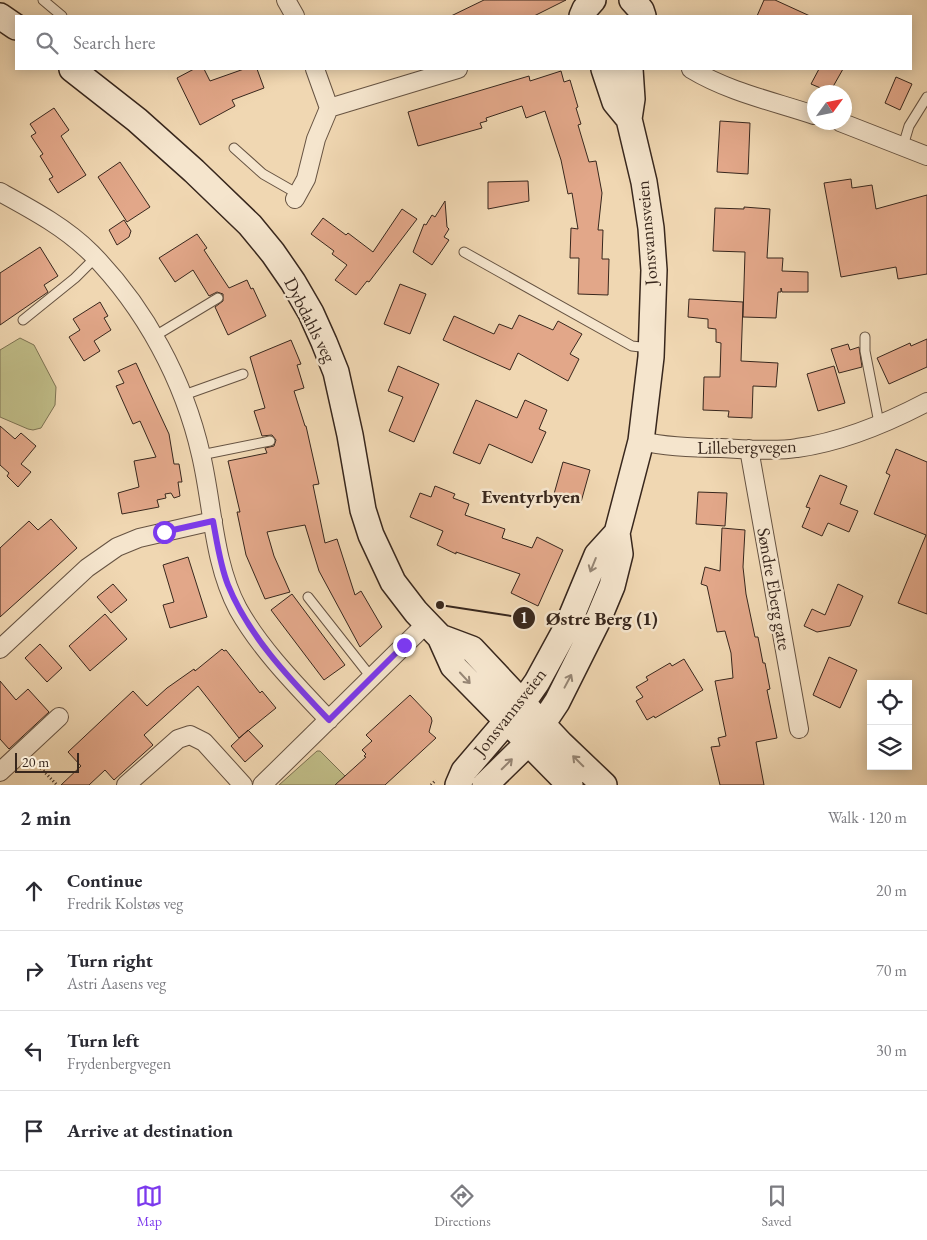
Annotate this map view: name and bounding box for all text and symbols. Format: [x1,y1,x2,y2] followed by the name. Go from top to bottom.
[15,15,912,70] search box
[33,29,61,57] icon: search
[73,30,155,55] text: Search here
[807,85,852,130] north arrow
[630,179,663,289] street label: Jonsvannsveien
[279,273,342,366] street label: Dybdahls veg
[697,434,797,459] street label: Lillebergvegen
[481,484,581,509] district label: Eventyrbyen
[153,521,176,544] route start
[752,526,797,652] street label: Søndre Eberg gate
[587,557,597,572] one-way arrow
[511,601,668,635] callout: Østre Berg (1)
[546,606,658,631] text: Østre Berg (1)
[520,608,528,627] text: 1
[393,634,416,657] route end
[467,663,551,762] street label: Jonsvannsveien
[459,672,471,685] one-way arrow
[563,674,573,689] one-way arrow
[867,680,912,770] map controls
[867,680,912,725] button: locate
[867,725,912,770] button: layers
[15,750,79,773] scale bar
[22,753,49,771] text: 20 m
[572,755,584,767] one-way arrow
[501,758,513,770] one-way arrow
[20,804,71,831] text: 2 min
[828,807,907,828] text: Walk · 120 m
[67,868,142,893] text: Continue
[20,877,48,905] icon: ahead
[876,880,907,901] text: 20 m
[67,893,183,914] text: Fredrik Kolstøs veg
[67,948,153,973] text: Turn right
[20,957,48,985] icon: right
[876,960,907,981] text: 70 m
[67,973,166,994] text: Astri Aasens veg
[67,1028,139,1053] text: Turn left
[20,1037,48,1065] icon: left
[876,1040,907,1061] text: 30 m
[67,1053,171,1074] text: Frydenbergvegen
[20,1117,48,1145] icon: arrive
[67,1118,233,1143] text: Arrive at destination
[135,1182,163,1230] tab: Map
[434,1182,491,1230] tab: Directions
[762,1182,792,1230] tab: Saved

